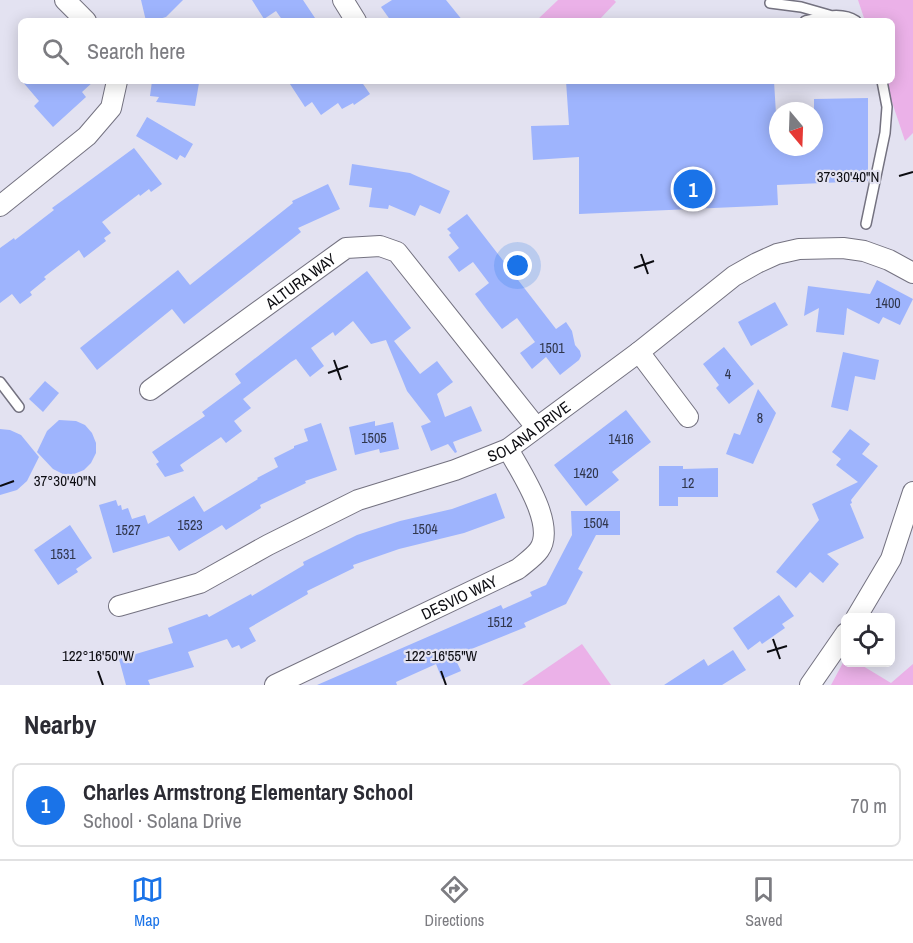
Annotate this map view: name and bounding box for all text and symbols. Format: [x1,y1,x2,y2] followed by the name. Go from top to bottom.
[18,18,895,84] search box
[39,35,72,68] icon: search
[87,36,185,66] text: Search here
[769,102,823,156] north arrow
[674,166,712,212] pin: 1
[817,166,879,187] text: 37°30'40"N
[260,248,341,315] street label: ALTURA WAY
[503,251,532,280] your location
[875,294,901,312] house number: 1400
[539,339,565,357] house number: 1501
[725,365,732,383] house number: 4
[484,396,575,467] street label: SOLANA DRIVE
[757,409,763,427] house number: 8
[361,429,387,447] house number: 1505
[608,430,634,448] house number: 1416
[573,464,599,482] house number: 1420
[34,470,96,491] text: 37°30'40"N
[682,474,694,492] house number: 12
[583,514,609,532] house number: 1504
[177,516,203,534] house number: 1523
[412,520,438,538] house number: 1504
[115,521,141,539] house number: 1527
[50,545,76,563] house number: 1531
[417,569,501,625] street label: DESVIO WAY
[487,613,513,631] house number: 1512
[841,613,895,667] map controls
[841,613,895,667] button: locate
[62,645,134,666] text: 122°16'50"W
[405,645,477,666] text: 122°16'55"W
[24,707,96,742] text: Nearby
[83,777,413,807] text: Charles Armstrong Elementary School
[41,792,50,819] text: 1
[851,792,887,819] text: 70 m
[83,807,242,834] text: School · Solana Drive
[131,873,164,931] tab: Map
[425,873,484,931] tab: Directions
[745,873,783,931] tab: Saved

